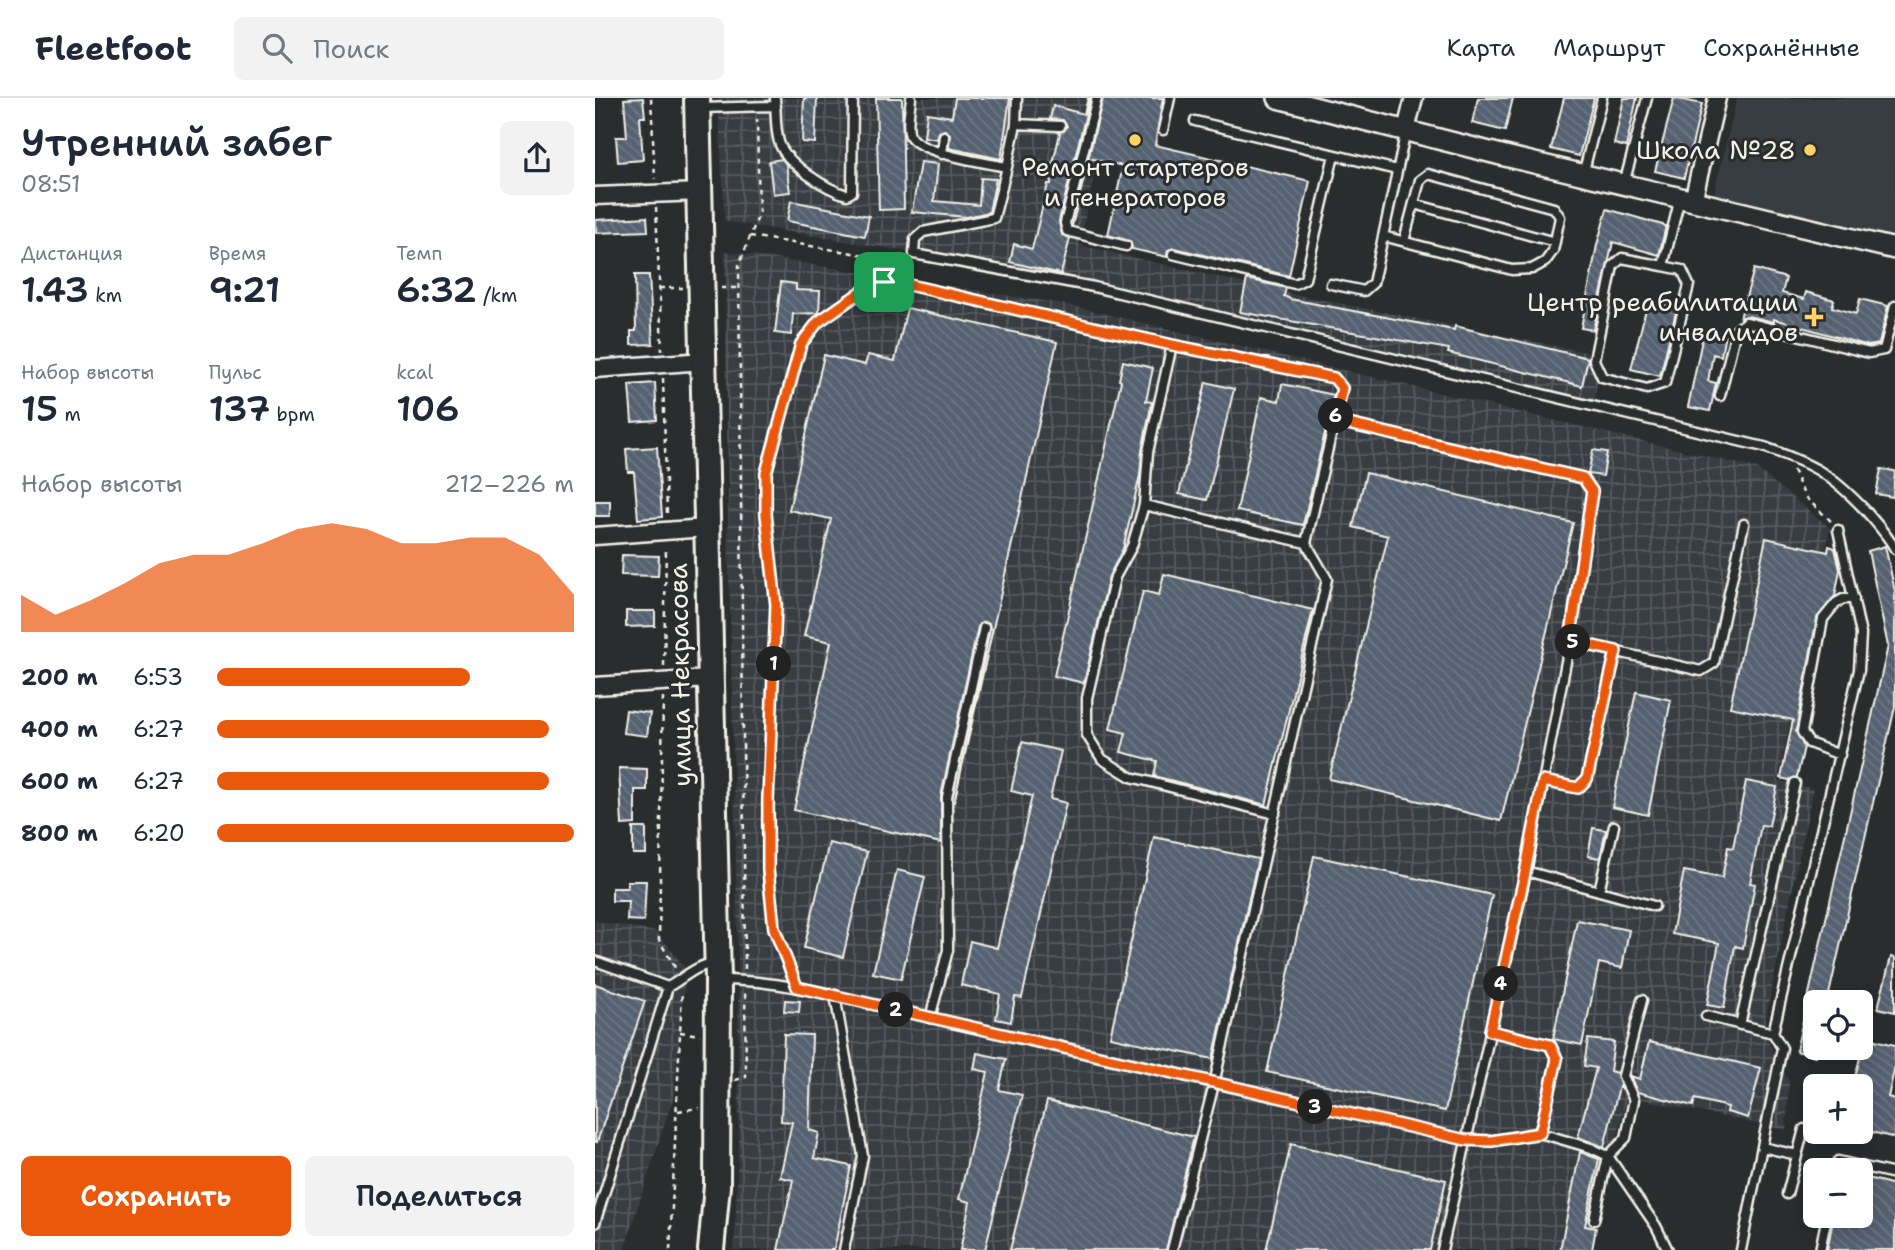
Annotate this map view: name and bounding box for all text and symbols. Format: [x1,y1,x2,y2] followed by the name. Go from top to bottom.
[234,17,724,80] search box
[35,26,192,71] text: Fleetfoot
[258,29,296,67] icon: search
[314,31,389,66] text: Поиск
[1447,32,1515,64] text: Карта
[1553,32,1665,64] text: Маршрут
[1703,32,1860,64] text: Сохранённые
[21,117,332,168] text: Утренний забег
[500,121,574,195] button: share
[1127,132,1143,148] marker: Ремонт стартеров и генераторов
[1636,132,1796,167] place label: Школа №28
[1802,142,1818,158] marker: Школа №28
[1021,149,1249,214] place label: Ремонт стартеров и генераторов
[21,169,80,199] text: 08:51
[21,241,123,266] text: Дистанция
[209,241,267,266] text: Время
[396,241,442,266] text: Темп
[854,252,914,312] pin
[865,263,903,301] icon: arrive
[21,266,89,313] text: 1.43
[209,266,280,313] text: 9:21
[396,266,477,313] text: 6:32
[89,283,122,308] text: km
[477,283,517,308] text: /km
[1527,284,1798,349] place label: Центр реабилитации инвалидов
[1804,307,1824,327] marker: Центр реабилитации инвалидов
[21,360,154,385] text: Набор высоты
[209,360,262,385] text: Пульс
[396,360,433,385] text: kcal
[21,385,58,432] text: 15
[209,385,270,432] text: 137
[396,385,459,432] text: 106
[1319,398,1353,434] pin: 6
[58,402,81,427] text: m
[270,402,315,427] text: bpm
[1329,403,1342,428] text: 6
[21,469,182,499] text: Набор высоты
[445,469,574,499] text: 212–226 m
[660,563,699,787] street label: улица Некрасова
[1555,624,1591,660] pin: 5
[1567,629,1578,654] text: 5
[757,646,791,682] pin: 1
[769,651,778,676] text: 1
[21,662,98,692] text: 200 m
[133,662,183,692] text: 6:53
[21,714,98,744] text: 400 m
[133,714,184,744] text: 6:27
[21,766,98,796] text: 600 m
[133,766,184,796] text: 6:27
[21,818,98,848] text: 800 m
[133,818,185,848] text: 6:20
[1483,966,1518,1001] pin: 4
[1494,971,1507,996] text: 4
[1803,990,1873,1228] map controls
[1803,990,1873,1060] button: locate
[879,992,913,1028] pin: 2
[889,997,902,1022] text: 2
[1803,1074,1873,1144] button: +
[1297,1090,1333,1124] pin: 3
[1308,1094,1321,1119] text: 3
[21,1156,291,1236] button: Сохранить
[305,1156,574,1236] button: Поделиться
[1803,1158,1873,1228] button: −

